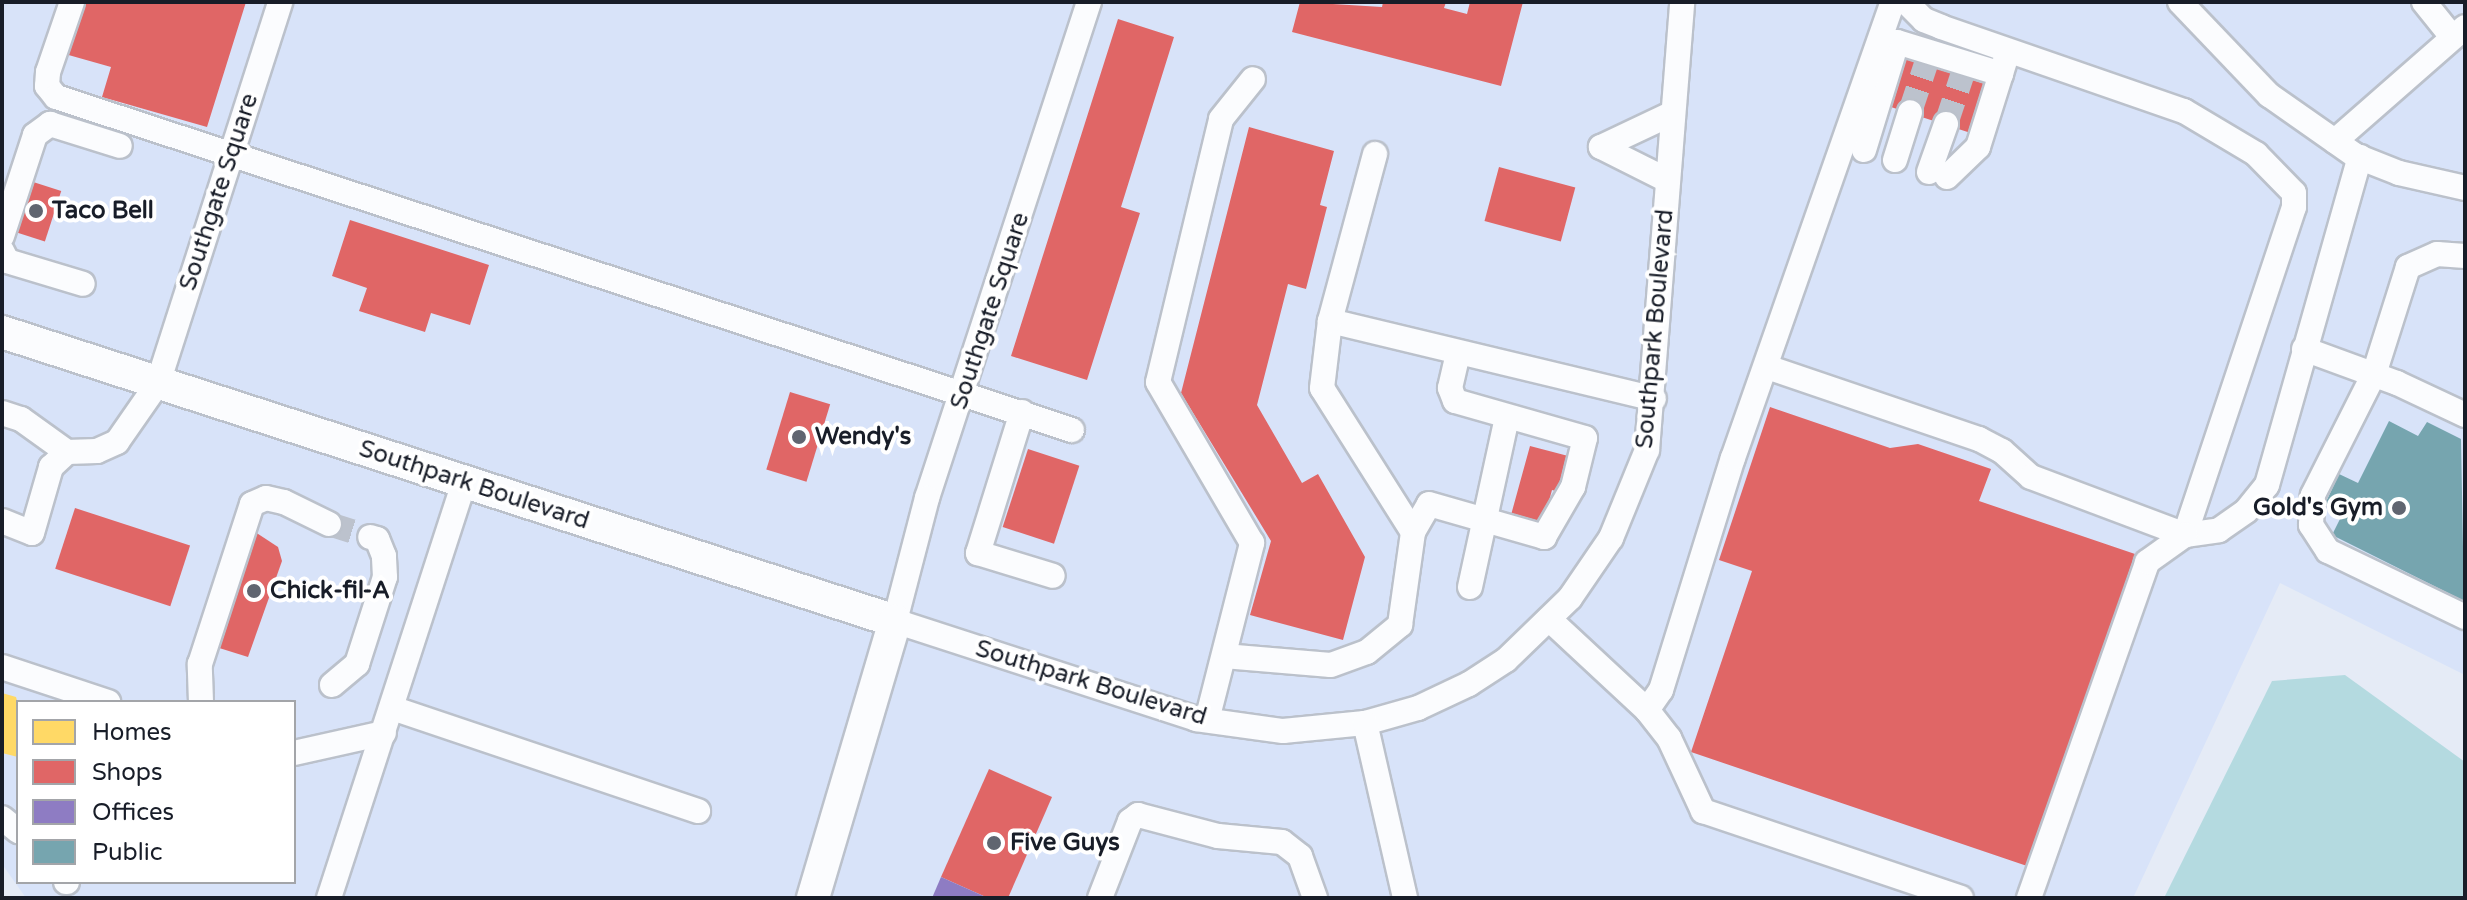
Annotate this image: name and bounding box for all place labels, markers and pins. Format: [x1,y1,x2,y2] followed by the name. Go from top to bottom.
[52,197,154,225] place label: Taco Bell
[27,202,45,220] marker: Taco Bell
[815,423,911,451] place label: Wendy's
[790,428,808,446] marker: Wendy's
[2253,494,2383,522] place label: Gold's Gym
[2390,499,2408,517] marker: Gold's Gym
[270,577,390,605] place label: Chick-fil-A
[245,582,263,600] marker: Chick-fil-A
[1010,829,1120,857] place label: Five Guys
[985,834,1003,852] marker: Five Guys

